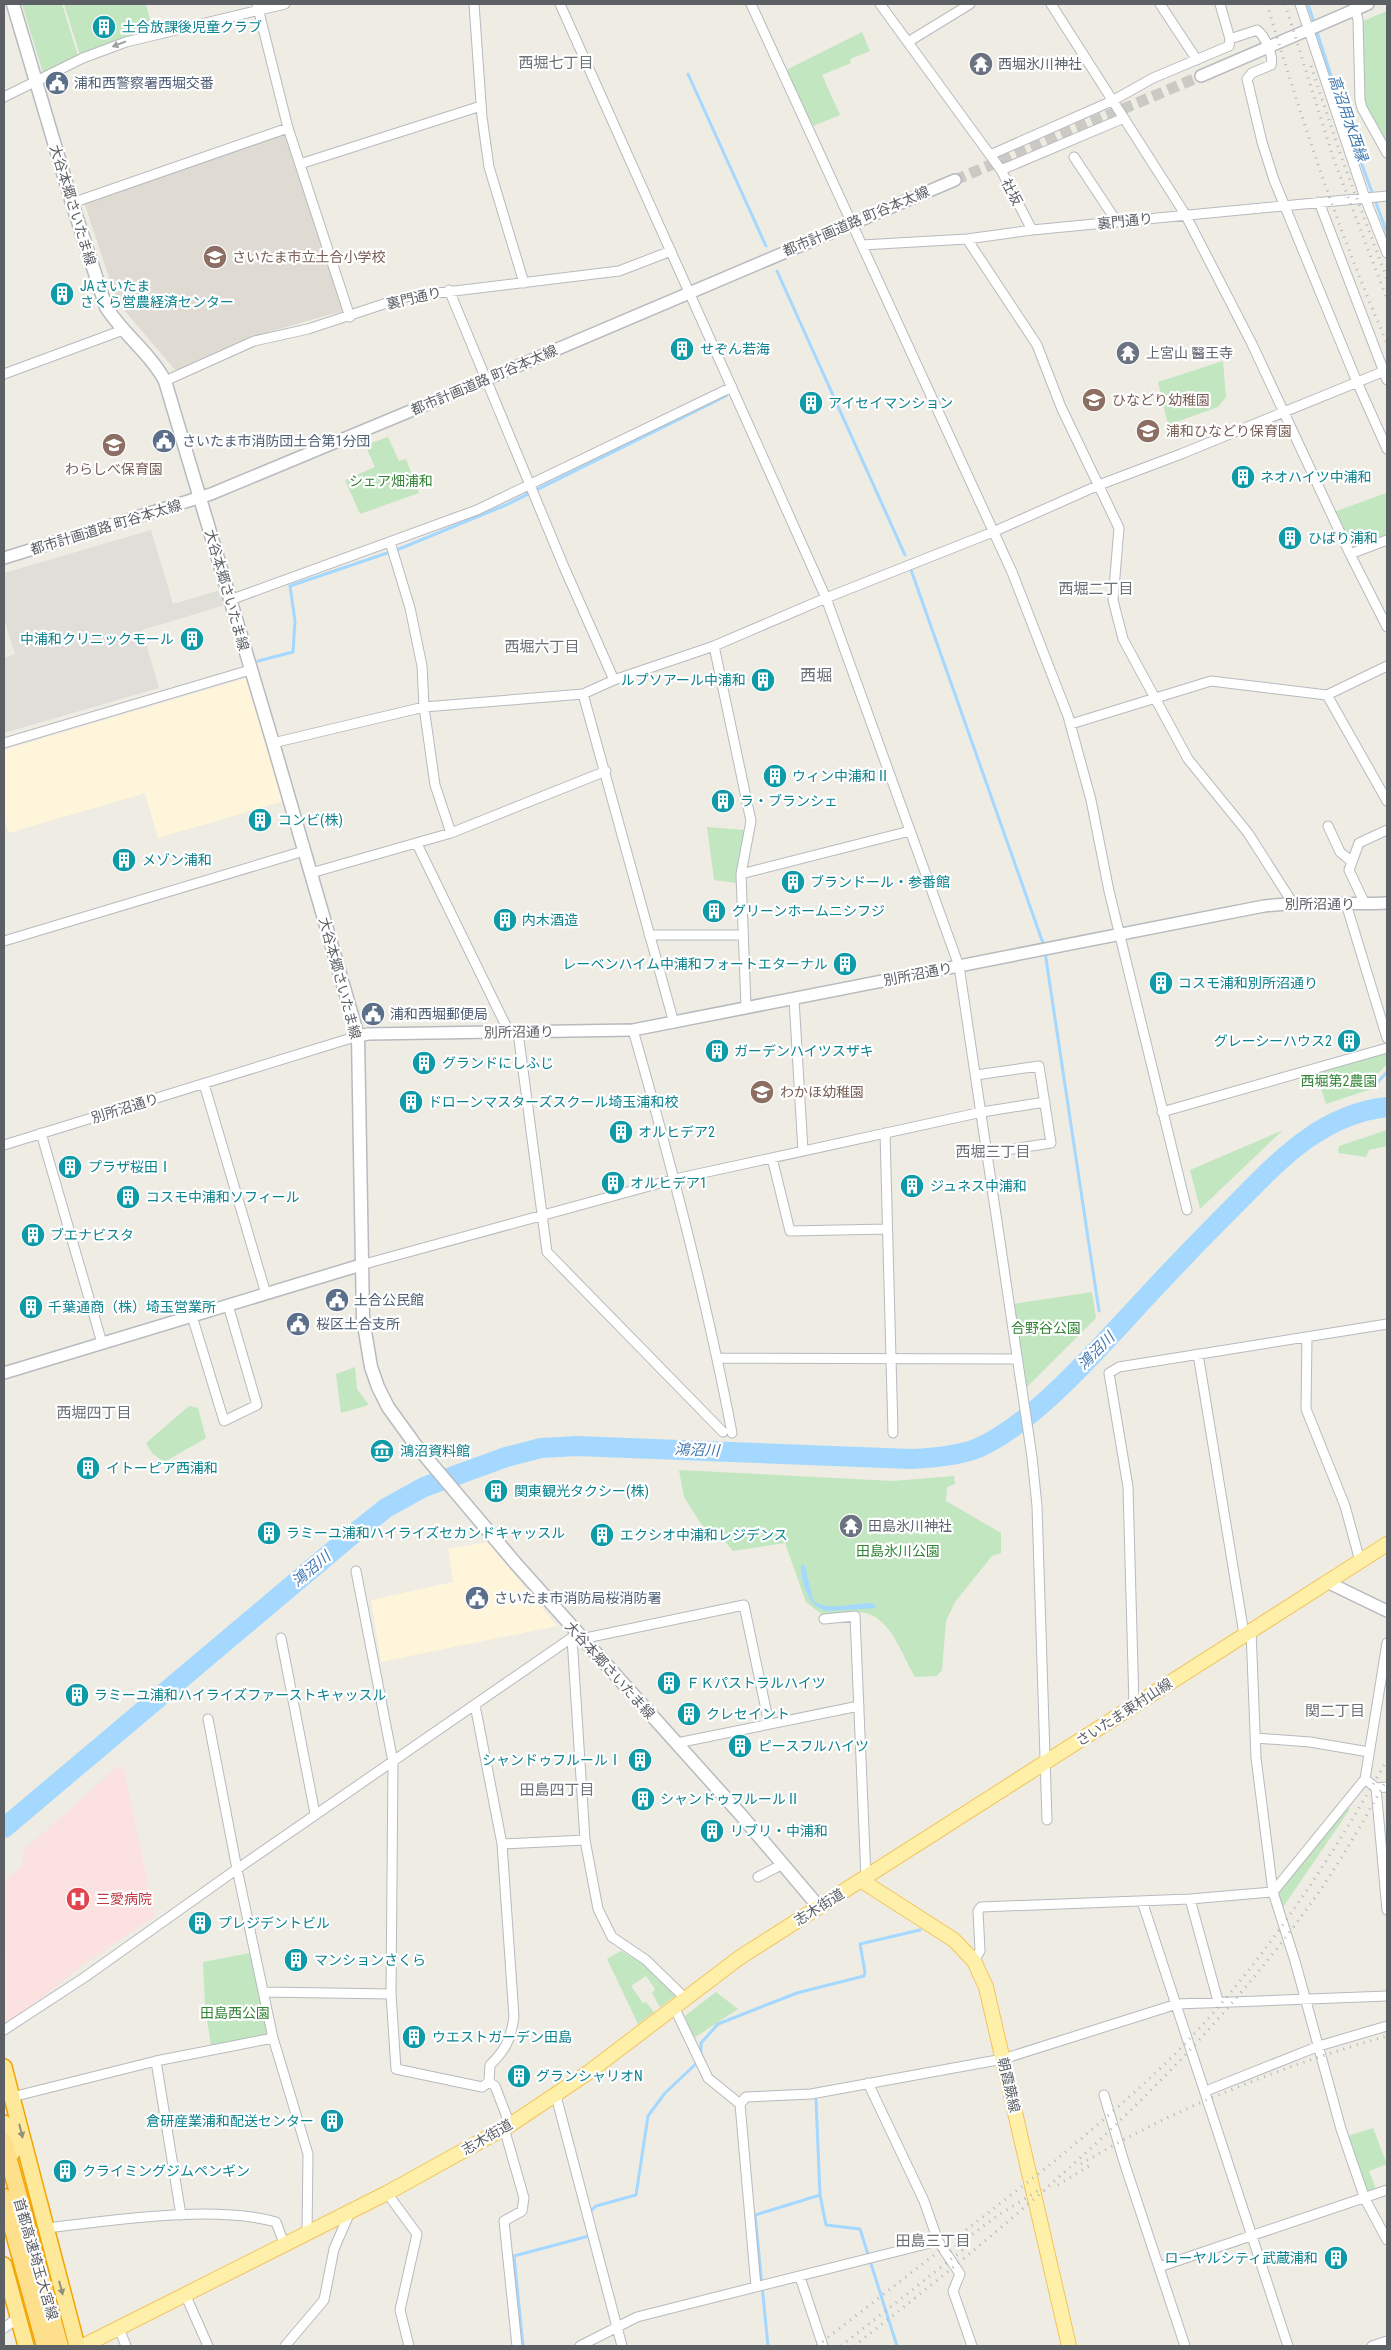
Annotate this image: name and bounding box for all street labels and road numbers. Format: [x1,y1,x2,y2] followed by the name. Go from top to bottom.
[47,143,99,267] street label: 大谷本郷さいたま線
[998,176,1026,208] street label: 社坂
[781,183,931,259] street label: 都市計画道路 町谷本太線
[1096,210,1154,232] street label: 裏門通り
[385,284,443,312] street label: 裏門通り
[409,342,559,418] street label: 都市計画道路 町谷本太線
[28,496,184,558] street label: 都市計画道路 町谷本太線
[202,527,252,653] street label: 大谷本郷さいたま線
[1285,896,1355,912] street label: 別所沼通り
[316,915,364,1041] street label: 大谷本郷さいたま線
[882,959,954,989] street label: 別所沼通り
[484,1023,554,1041] street label: 別所沼通り
[89,1090,161,1126] street label: 別所沼通り
[562,1618,658,1722] street label: 大谷本郷さいたま線
[1073,1675,1175,1749] street label: さいたま東村山線
[791,1885,847,1929] street label: 志木街道
[995,2056,1023,2114] street label: 朝霞蕨線
[459,2116,515,2158] street label: 志木街道
[11,2196,61,2322] street label: 首都高速埼玉大宮線

